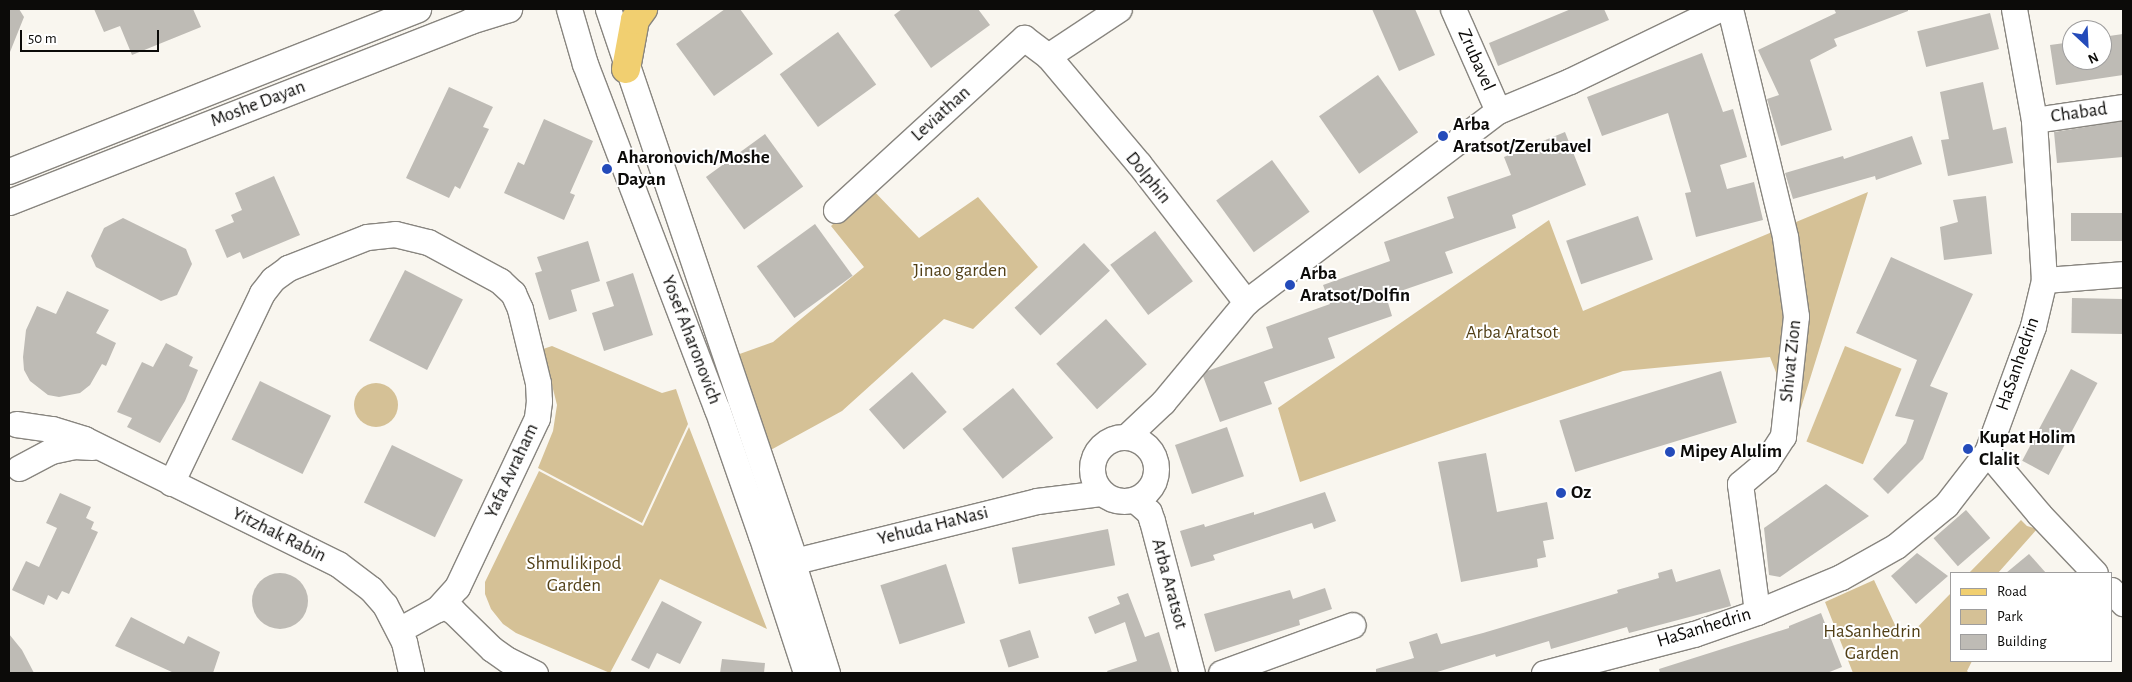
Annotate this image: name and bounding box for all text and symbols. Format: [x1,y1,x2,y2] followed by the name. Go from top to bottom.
[22,20,161,52] scale bar
[2062,20,2112,70] north arrow
[1452,25,1500,95] street label: Zrubavel
[28,31,57,46] text: 50 m
[2086,49,2100,66] text: N
[207,75,309,133] street label: Moshe Dayan
[907,81,975,147] street label: Leviathan
[2049,98,2109,128] street label: Chabad
[1453,114,1592,158] place label: Arba Aratsot/Zerubavel
[1437,130,1449,142] marker: Arba Aratsot/Zerubavel
[617,147,770,191] place label: Aharonovich/Moshe Dayan
[1120,147,1176,209] street label: Dolphin
[601,163,613,175] marker: Aharonovich/Moshe Dayan
[913,260,1007,282] park label: Jinao garden
[1300,263,1410,307] place label: Arba Aratsot/Dolfin
[656,272,726,408] street label: Yosef Aharonovich
[1284,279,1296,291] marker: Arba Aratsot/Dolfin
[1991,314,2045,414] street label: HaSanhedrin
[1775,319,1807,403] street label: Shivat Zion
[1466,322,1558,344] park label: Arba Aratsot
[480,420,544,522] street label: Yafa Avraham
[1979,427,2076,471] place label: Kupat Holim Clalit
[1680,441,1782,463] place label: Mipey Alulim
[1961,442,1975,456] marker: Kupat Holim Clalit
[1664,446,1676,458] marker: Mipey Alulim
[1571,482,1591,504] place label: Oz
[1555,487,1567,499] marker: Oz
[875,501,991,551] street label: Yehuda HaNasi
[228,502,330,568] street label: Yitzhak Rabin
[1146,536,1192,632] street label: Arba Aratsot
[527,553,621,597] park label: Shmulikipod Garden
[1950,572,2112,662] legend
[1997,584,2027,599] text: Road
[1654,603,1754,653] street label: HaSanhedrin
[1997,609,2023,624] text: Park
[1823,621,1921,665] park label: HaSanhedrin Garden
[1997,634,2047,649] text: Building

